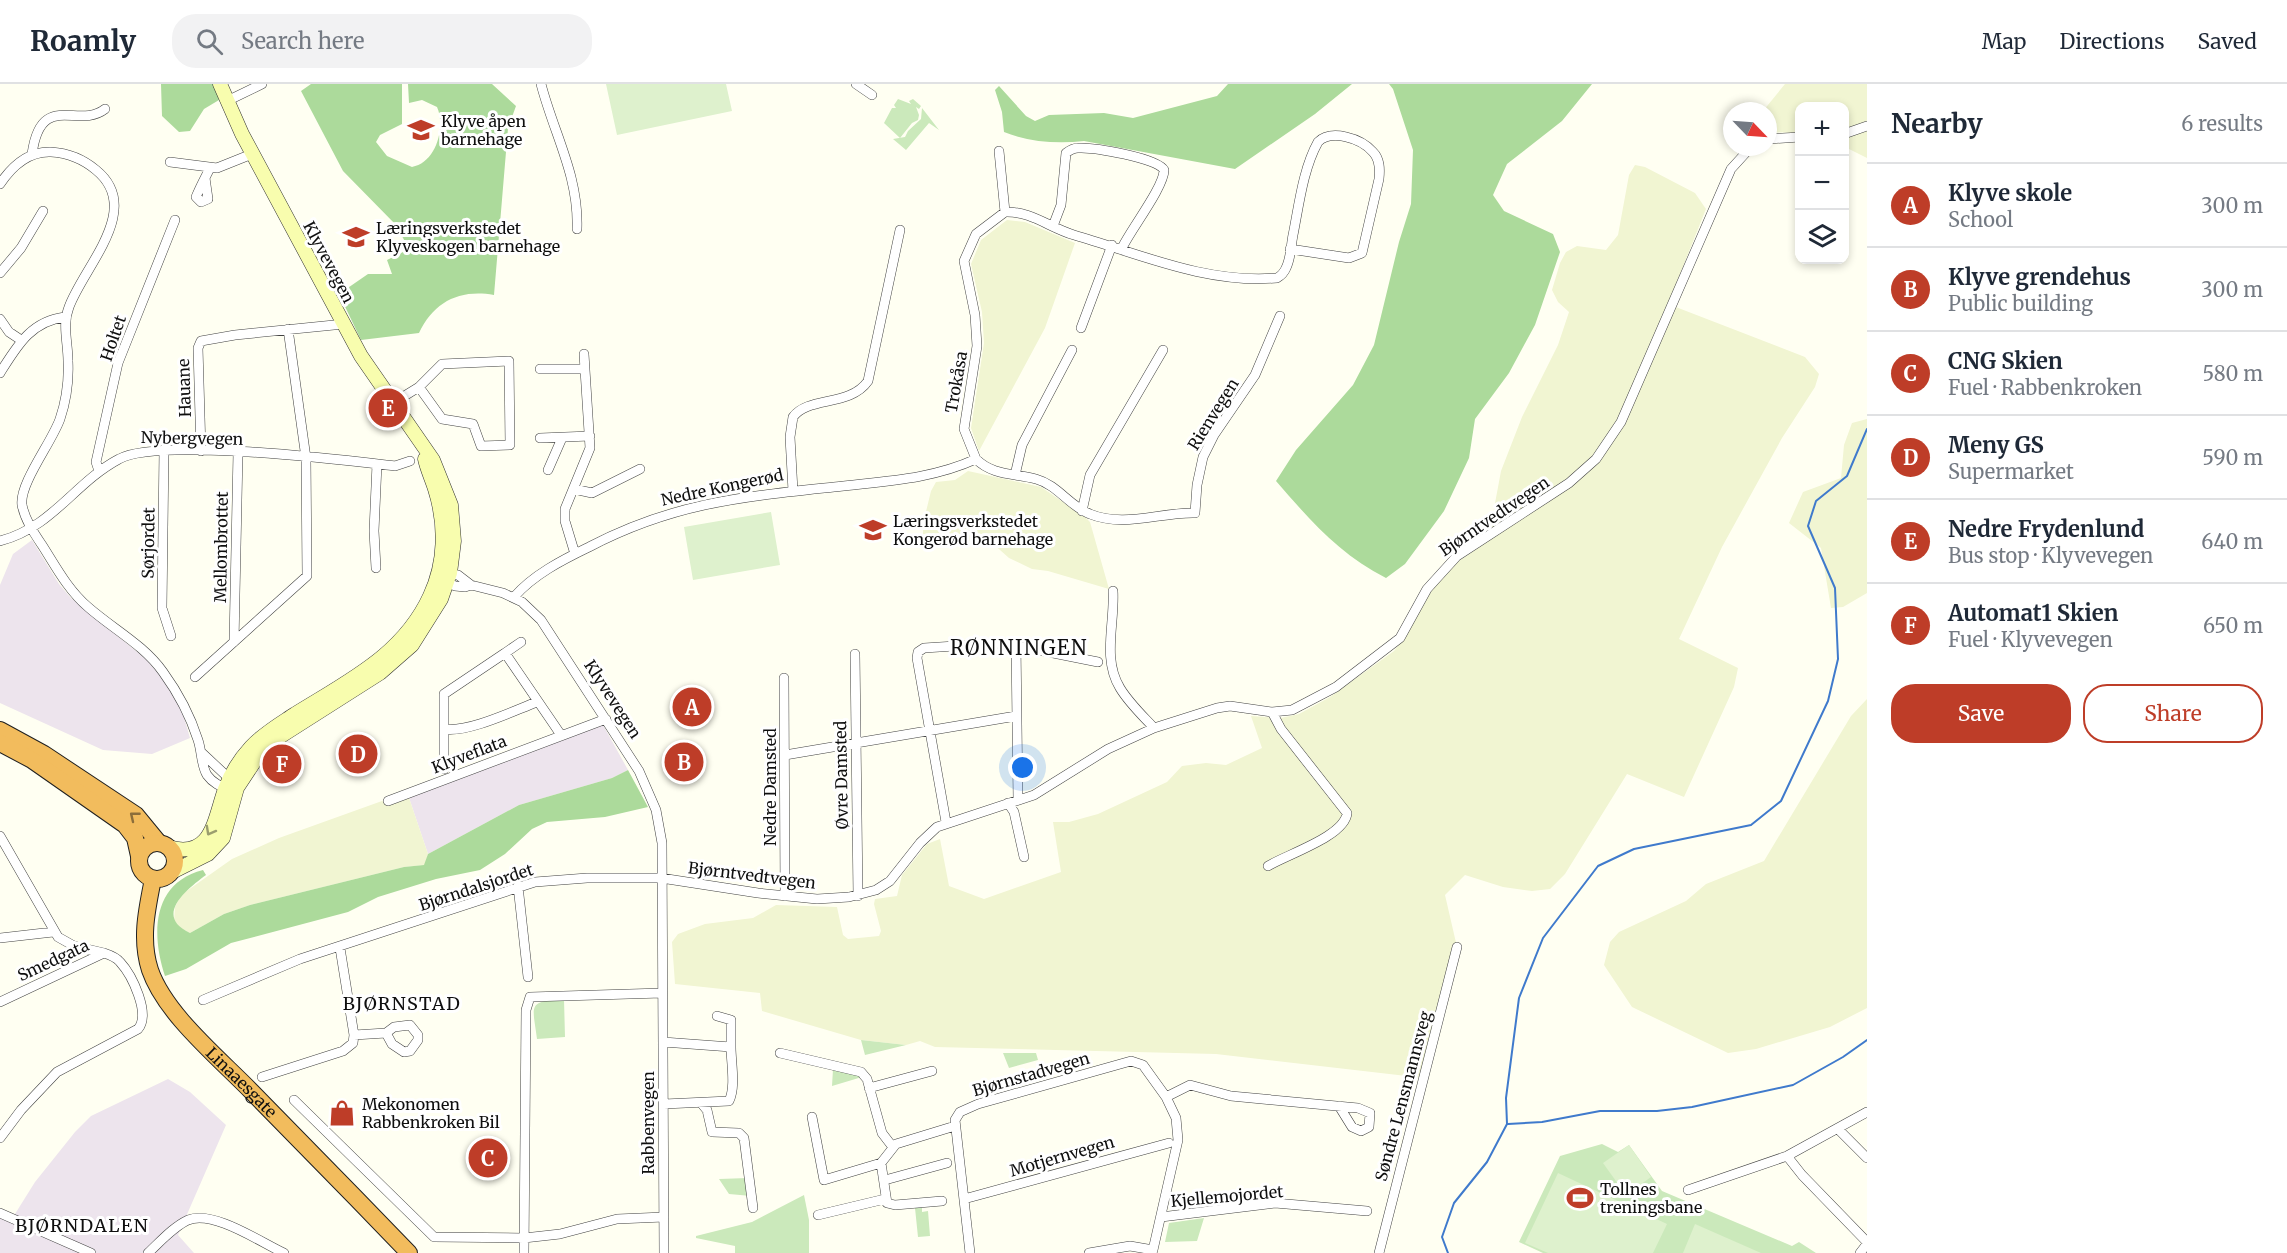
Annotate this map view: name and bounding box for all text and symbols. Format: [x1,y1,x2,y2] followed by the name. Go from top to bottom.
[172,14,592,68] search box
[30,23,136,59] text: Roamly
[193,25,226,58] icon: search
[241,27,364,55] text: Search here
[1982,28,2026,55] text: Map
[2059,28,2164,55] text: Directions
[2197,28,2257,55] text: Saved
[1723,102,1777,156] north arrow
[1795,102,1849,264] map controls
[1795,102,1849,156] button: +
[1891,107,1983,140] text: Nearby
[440,111,526,149] place label: Klyve åpen barnehage
[2181,111,2263,136] text: 6 results
[406,115,436,145] school or university icon: Klyve åpen barnehage
[1795,156,1849,210] button: −
[1948,179,2072,207] text: Klyve skole
[1903,193,1918,218] text: A
[2201,193,2263,218] text: 300 m
[1948,207,2013,232] text: School
[1795,210,1849,264] button: layers
[299,218,359,307] street label: Klyvevegen
[376,218,560,256] place label: Læringsverkstedet Klyveskogen barnehage
[341,222,371,252] school or university icon: Læringsverkstedet Klyveskogen barnehage
[1948,263,2131,291] text: Klyve grendehus
[1904,277,1917,302] text: B
[2201,277,2263,302] text: 300 m
[1948,291,2093,316] text: Public building
[96,312,130,364] street label: Holtet
[1948,347,2063,375] text: CNG Skien
[941,349,971,415] street label: Trokåsa
[173,358,195,418] street label: Hauane
[1904,361,1917,386] text: C
[2202,361,2263,386] text: 580 m
[1183,374,1243,454] street label: Rienvegen
[1948,375,2142,400] text: Fuel · Rabbenkroken
[368,386,408,430] pin: E
[141,427,244,449] street label: Nybergvegen
[1948,431,2044,459] text: Meny GS
[1903,445,1918,470] text: D
[2202,445,2263,470] text: 590 m
[1948,459,2074,484] text: Supermarket
[659,464,785,510] street label: Nedre Kongerød
[1435,472,1553,560] street label: Bjørntvedtvegen
[210,490,232,603] street label: Mellombrottet
[137,506,159,579] street label: Sørjordet
[893,511,1053,549] place label: Læringsverkstedet Kongerød barnehage
[858,515,888,545] school or university icon: Læringsverkstedet Kongerød barnehage
[1948,515,2144,543] text: Nedre Frydenlund
[1904,529,1917,554] text: E
[2201,529,2263,554] text: 640 m
[1948,543,2153,568] text: Bus stop · Klyvevegen
[1948,599,2118,627] text: Automat1 Skien
[1904,613,1917,638] text: F
[2203,613,2263,638] text: 650 m
[1948,627,2113,652] text: Fuel · Klyvevegen
[950,635,1088,660] district label: RØNNINGEN
[580,656,646,742] street label: Klyvevegen
[672,684,712,730] pin: A
[1891,684,2071,743] button: Save
[2083,684,2263,743] button: Share
[830,720,852,829] street label: Øvre Damsted
[760,728,780,846] street label: Nedre Damsted
[429,730,510,777] street label: Klyveflata
[338,732,378,776] pin: D
[664,740,704,784] pin: B
[262,742,302,786] pin: F
[1008,753,1037,782] your location
[130,812,141,823] one-way arrow
[206,825,217,835] one-way arrow
[687,857,817,893] street label: Bjørntvedtvegen
[416,859,536,915] street label: Bjørndalsjordet
[14,935,92,985] street label: Smedgata
[343,992,461,1015] district label: BJØRNSTAD
[1371,1008,1435,1183] street label: Søndre Lensmannsveg
[202,1043,281,1121] street label: Linaaesgate
[970,1048,1092,1100] street label: Bjørnstadvegen
[638,1071,658,1175] street label: Rabbenvegen
[362,1094,500,1132] place label: Mekonomen Rabbenkroken Bil
[327,1098,357,1128] shop icon: Mekonomen Rabbenkroken Bil
[1007,1131,1117,1180] street label: Motjernvegen
[468,1136,508,1180] pin: C
[1600,1179,1702,1217] place label: Tollnes treningsbane
[1170,1181,1285,1211] street label: Kjellemojordet
[1565,1183,1595,1213] sports icon: Tollnes treningsbane
[15,1214,149,1237] district label: BJØRNDALEN

